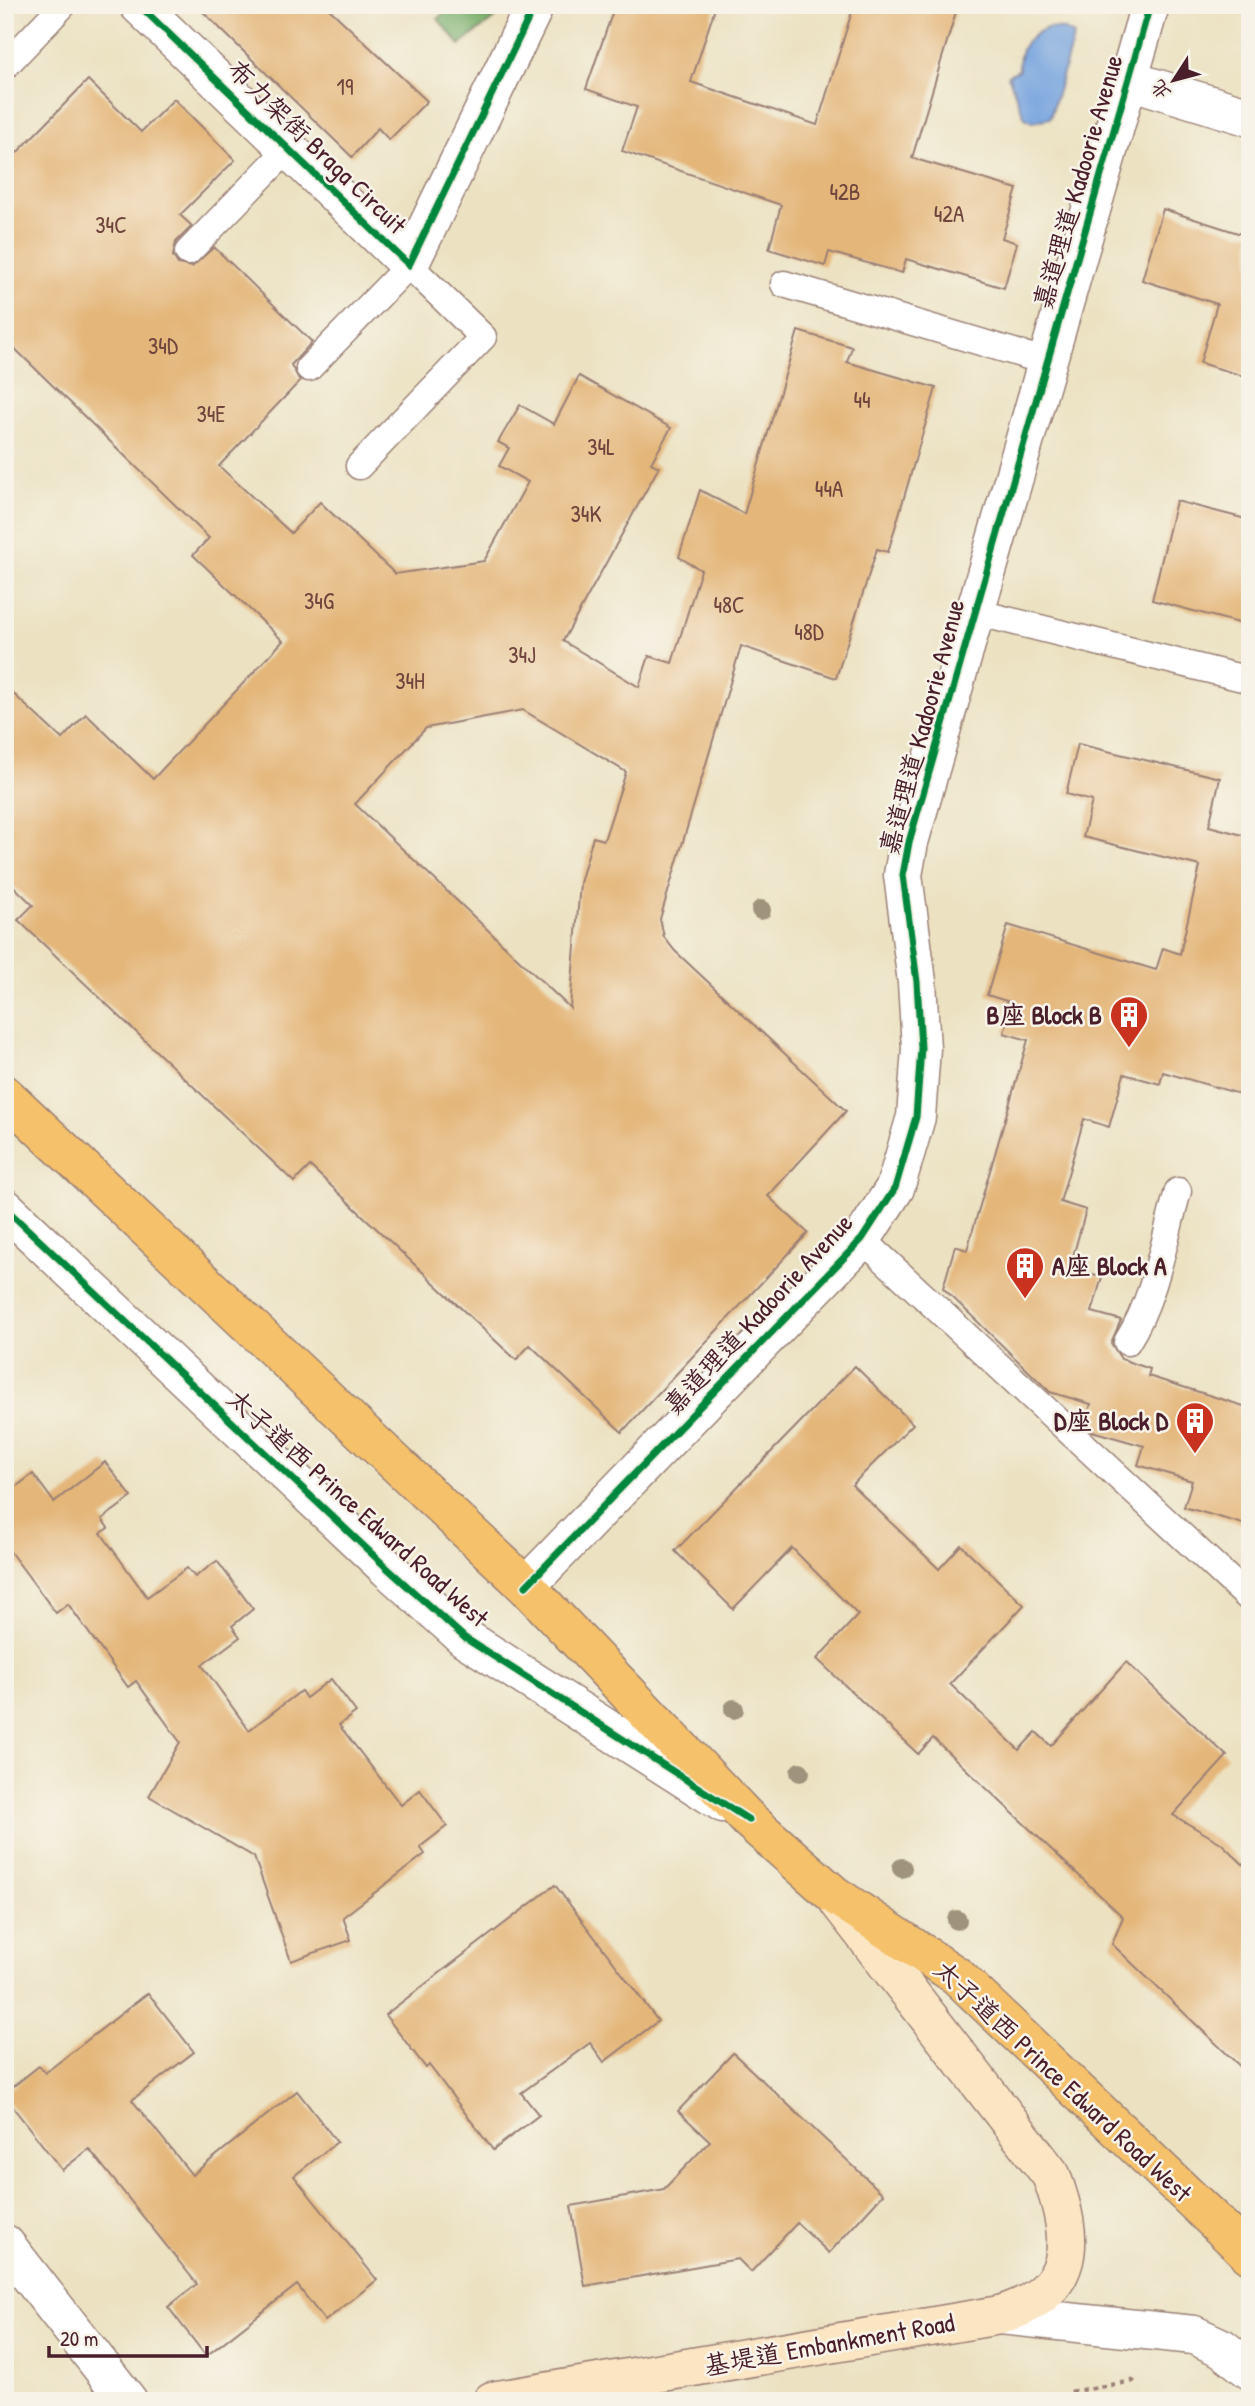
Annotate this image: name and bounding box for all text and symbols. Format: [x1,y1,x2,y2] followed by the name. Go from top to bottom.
[1140,46,1210,116] north arrow
[1024,51,1131,313] street label: 嘉道理道 Kadoorie Avenue
[220,52,415,242] street label: 布力架街 Braga Circuit
[337,71,353,102] house number: 19
[1144,75,1176,105] text: 北
[829,176,861,207] house number: 42B
[934,198,964,229] house number: 42A
[95,209,127,240] house number: 34C
[148,330,178,361] house number: 34D
[853,384,871,415] house number: 44
[196,398,226,429] house number: 34E
[587,431,615,462] house number: 34L
[815,473,843,504] house number: 44A
[571,498,601,529] house number: 34K
[304,585,334,616] house number: 34G
[713,589,745,620] house number: 48C
[871,595,972,858] street label: 嘉道理道 Kadoorie Avenue
[794,616,824,647] house number: 48D
[508,639,536,670] house number: 34J
[395,665,425,696] house number: 34H
[1108,994,1150,1049] building icon: B座 Block B
[986,997,1102,1032] place label: B座 Block B
[655,1206,860,1422] street label: 嘉道理道 Kadoorie Avenue
[1004,1245,1046,1300] building icon: A座 Block A
[1052,1248,1167,1283] place label: A座 Block A
[220,1381,497,1635] street label: 太子道西 Prince Edward Road West
[1174,1400,1216,1455] building icon: D座 Block D
[1054,1403,1169,1438] place label: D座 Block D
[927,1952,1201,2210] street label: 太子道西 Prince Edward Road West
[701,2304,957,2383] street label: 基堤道 Embankment Road
[49,2315,206,2359] scale bar
[60,2324,98,2353] text: 20 m

